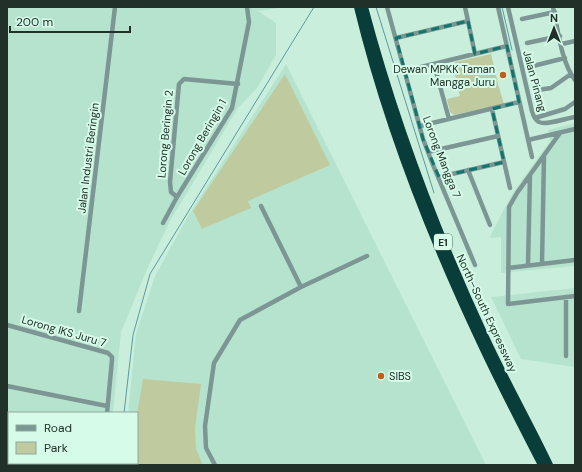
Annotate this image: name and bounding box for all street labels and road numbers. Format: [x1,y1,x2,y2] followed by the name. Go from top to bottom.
[520,49,550,113] street label: Jalan Pinang
[154,90,176,178] street label: Lorong Beringin 2
[175,97,229,177] street label: Lorong Beringin 1
[74,102,102,214] street label: Jalan Industri Beringin
[420,114,464,200] street label: Lorong Mangga 7
[434,234,452,250] road number: E1
[453,252,521,374] street label: North–South Expressway
[20,312,108,350] street label: Lorong IKS Juru 7

